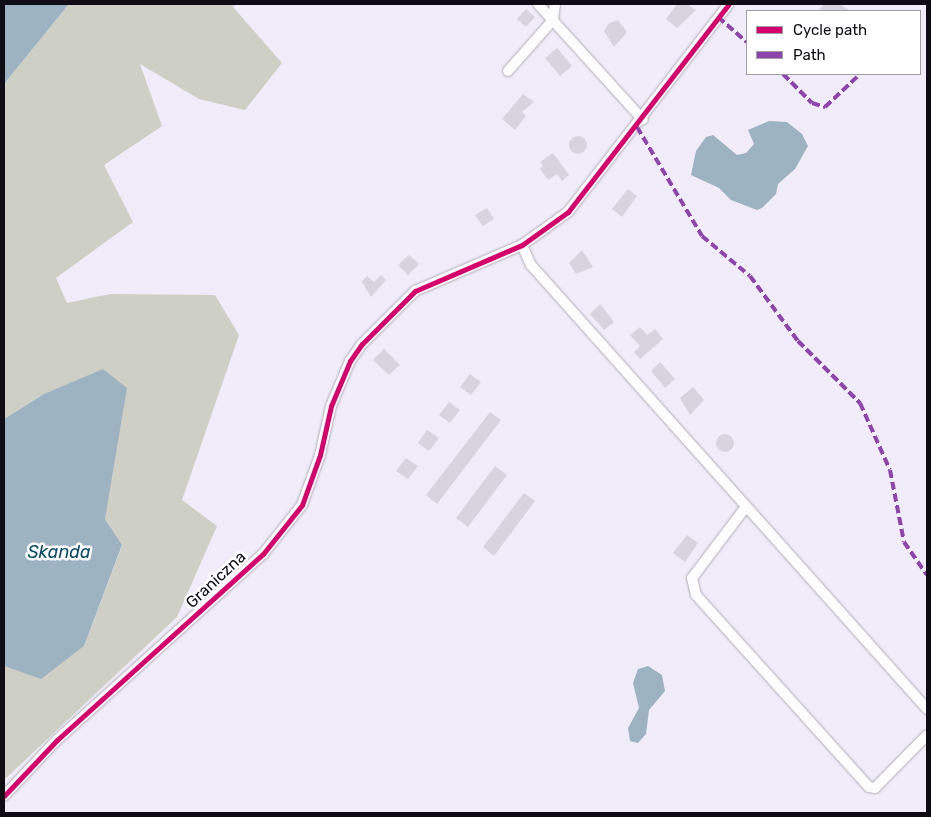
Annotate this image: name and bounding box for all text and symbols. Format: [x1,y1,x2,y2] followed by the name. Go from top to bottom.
[746,10,921,75] legend
[793,21,867,39] text: Cycle path
[793,46,826,64] text: Path
[27,541,91,563] water label: Skanda
[182,547,250,613] street label: Graniczna

